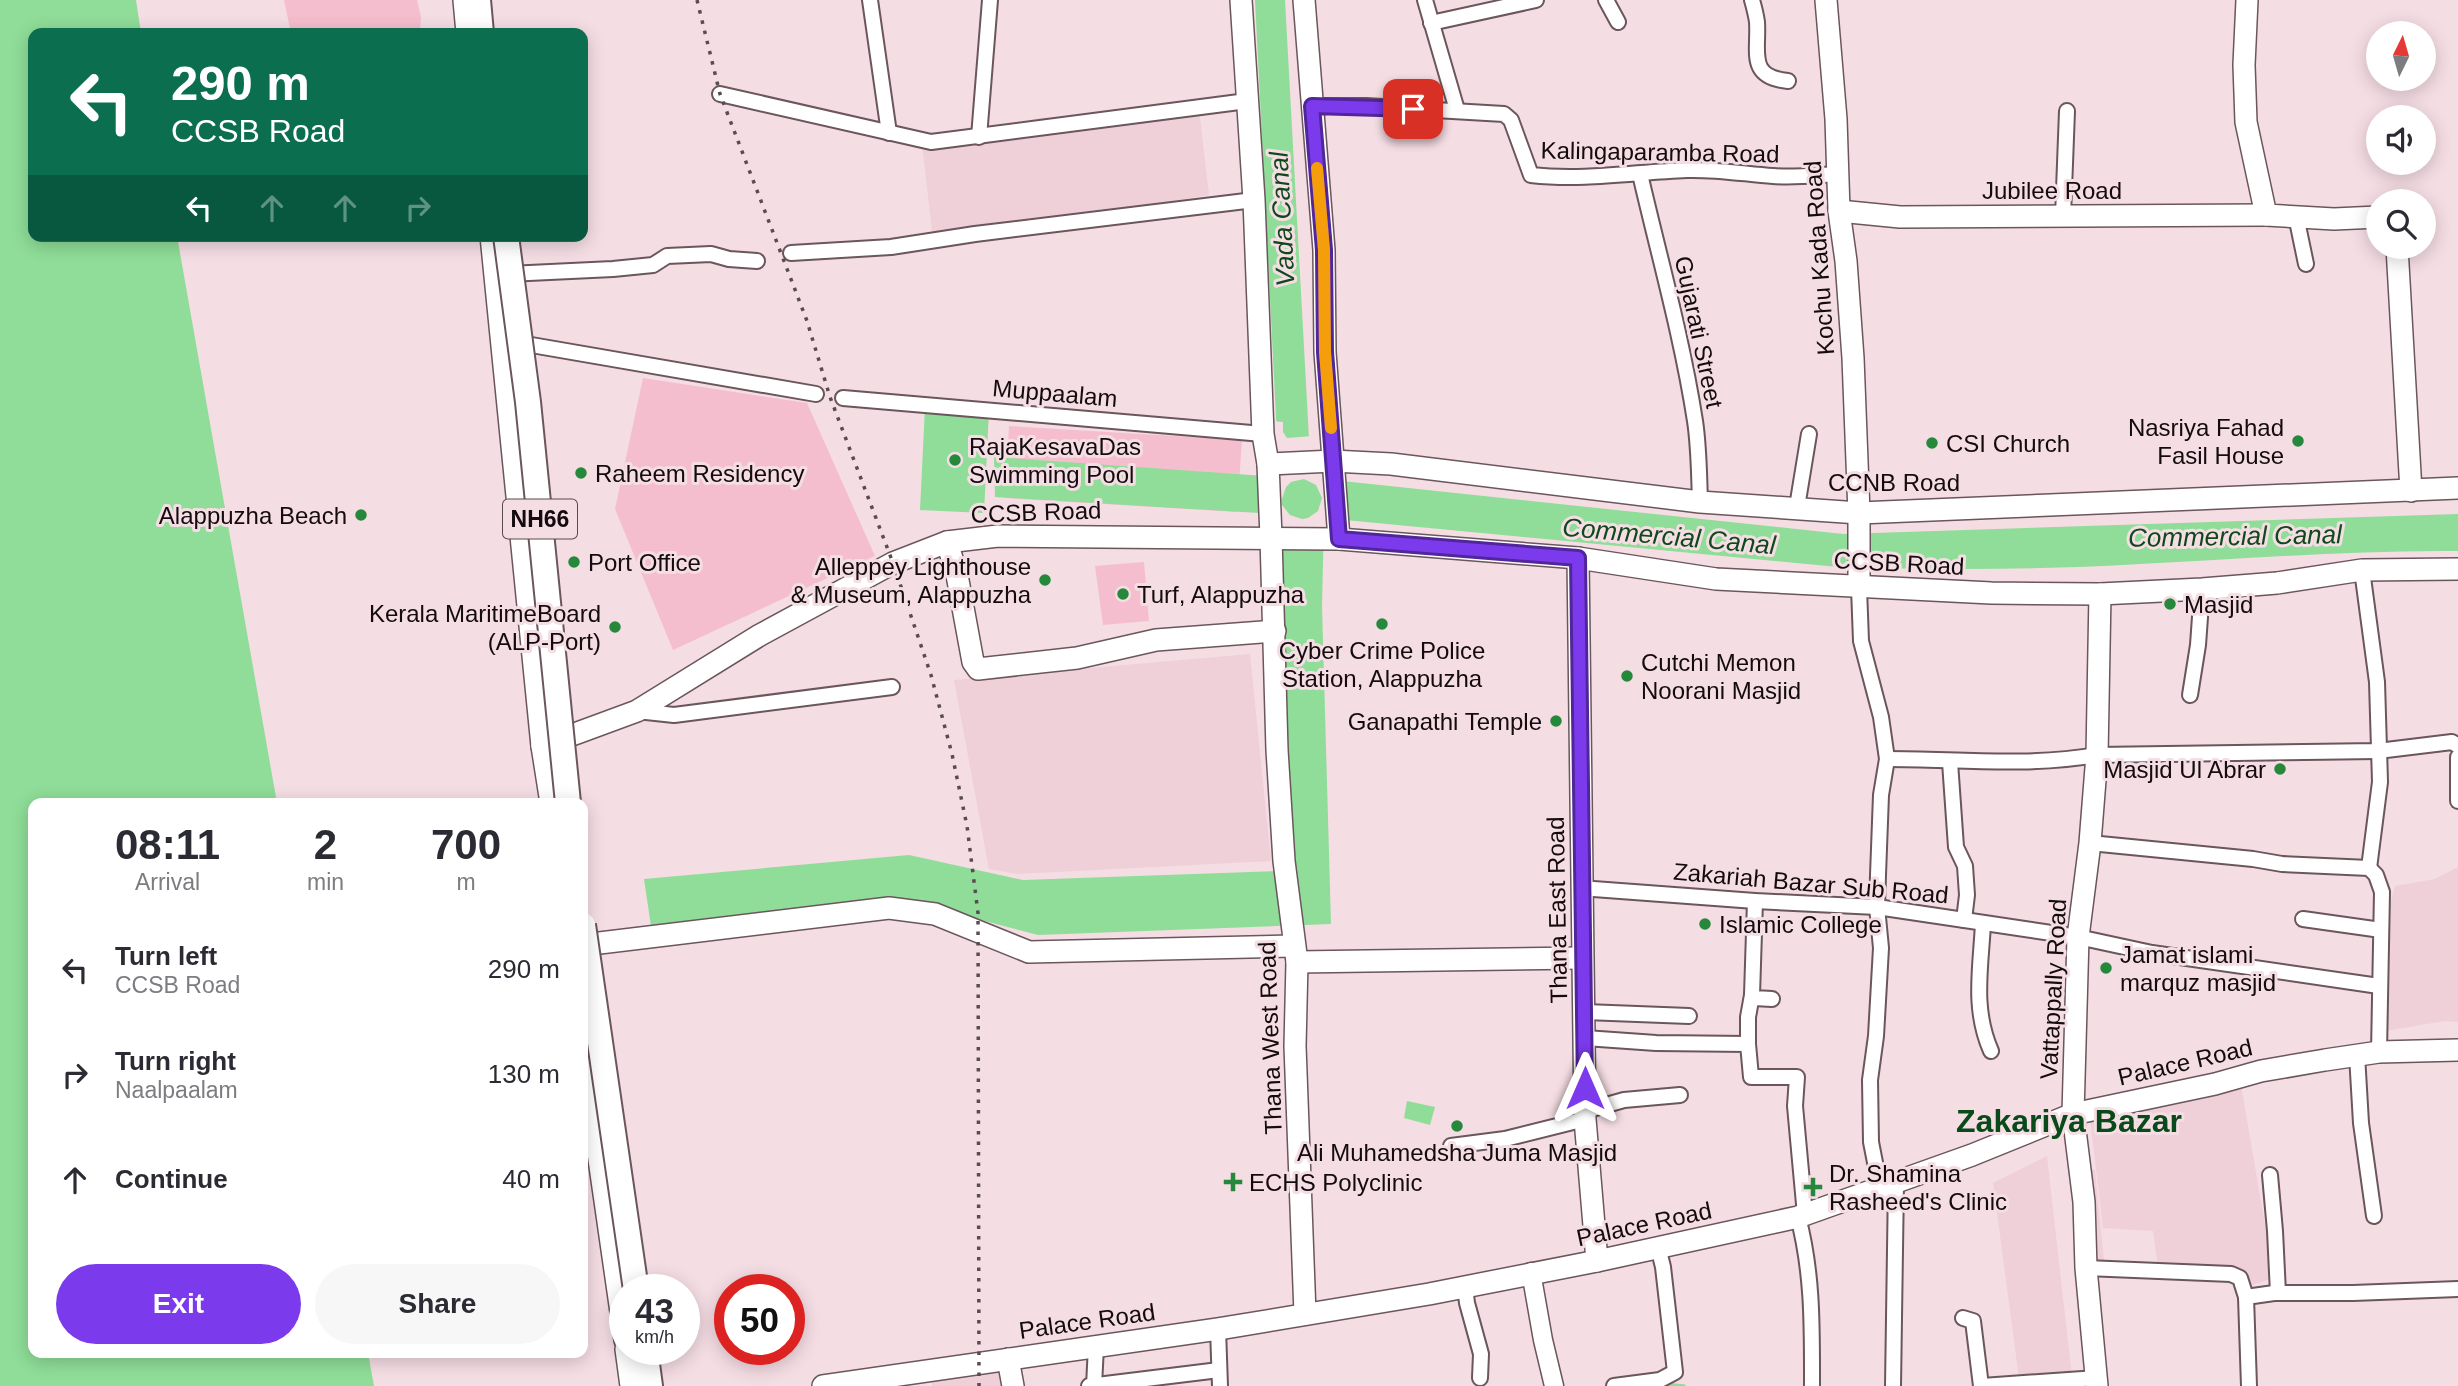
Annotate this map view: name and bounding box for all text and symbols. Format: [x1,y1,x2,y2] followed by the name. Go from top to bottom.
[2366,21,2436,91] north arrow
[2366,21,2436,259] map controls
[56,56,147,147] icon: left
[171,56,310,110] text: 290 m
[1383,79,1443,139] pin
[1394,90,1432,128] icon: arrive
[2366,105,2436,175] button: sound
[171,113,345,149] text: CCSB Road
[1540,136,1780,168] street label: Kalingaparamba Road
[1263,150,1301,287] water label: Vada Canal
[1799,160,1839,356] street label: Kochu Kada Road
[1982,177,2122,204] street label: Jubilee Road
[180,189,218,227] icon: left
[253,189,291,227] icon: ahead
[326,189,364,227] icon: ahead
[399,189,437,227] icon: right
[2366,189,2436,259] button: search
[1670,254,1728,411] street label: Gujarati Street
[991,374,1119,412] street label: Muppaalam
[2128,414,2284,469] place label: Nasriya Fahad Fasil House
[1946,430,2070,457] place label: CSI Church
[969,433,1141,488] place label: RajaKesavaDas Swimming Pool
[2290,433,2306,449] marker: Nasriya Fahad Fasil House
[1924,435,1940,451] marker: CSI Church
[947,452,963,468] marker: RajaKesavaDas Swimming Pool
[595,460,804,487] place label: Raheem Residency
[573,465,589,481] marker: Raheem Residency
[1828,469,1960,496] street label: CCNB Road
[970,496,1102,528] street label: CCSB Road
[503,499,577,538] road number: NH66
[159,502,347,529] place label: Alappuzha Beach
[353,507,369,523] marker: Alappuzha Beach
[1561,512,1778,560] water label: Commercial Canal
[2128,519,2343,553] water label: Commercial Canal
[1833,546,1965,580] street label: CCSB Road
[588,549,701,576] place label: Port Office
[791,553,1032,608] place label: Alleppey Lighthouse & Museum, Alappuzha
[566,554,582,570] marker: Port Office
[1037,572,1053,588] marker: Alleppey Lighthouse & Museum, Alappuzha
[1137,581,1305,608] place label: Turf, Alappuzha
[1115,586,1131,602] marker: Turf, Alappuzha
[2184,591,2253,618] place label: Masjid
[2162,596,2178,612] marker: Masjid
[369,600,601,655] place label: Kerala MaritimeBoard (ALP-Port)
[1374,616,1390,632] marker: Cyber Crime Police Station, Alappuzha
[607,619,623,635] marker: Kerala MaritimeBoard (ALP-Port)
[1279,637,1485,692] place label: Cyber Crime Police Station, Alappuzha
[1641,649,1801,704] place label: Cutchi Memon Noorani Masjid
[1619,668,1635,684] marker: Cutchi Memon Noorani Masjid
[1348,708,1542,735] place label: Ganapathi Temple
[1548,713,1564,729] marker: Ganapathi Temple
[2103,756,2266,783] place label: Masjid Ul Abrar
[2272,761,2288,777] marker: Masjid Ul Abrar
[1542,816,1572,1004] street label: Thana East Road
[115,821,220,868] text: 08:11
[314,821,337,868] text: 2
[431,821,501,868] text: 700
[1672,858,1950,908] street label: Zakariah Bazar Sub Road
[135,869,200,895] text: Arrival
[307,869,344,895] text: min
[456,869,476,895] text: m
[2035,898,2071,1080] street label: Vattappally Road
[1719,911,1882,938] place label: Islamic College
[1697,916,1713,932] marker: Islamic College
[115,941,217,971] text: Turn left
[1253,941,1287,1135] street label: Thana West Road
[2120,941,2276,996] place label: Jamat islami marquz masjid
[56,951,94,989] icon: left
[488,954,560,984] text: 290 m
[2098,960,2114,976] marker: Jamat islami marquz masjid
[115,972,240,998] text: CCSB Road
[2115,1033,2255,1091] street label: Palace Road
[115,1046,236,1076] text: Turn right
[1548,1051,1622,1125] position arrow
[56,1056,94,1094] icon: right
[488,1059,560,1089] text: 130 m
[115,1077,238,1103] text: Naalpaalam
[1956,1103,2182,1139] district label: Zakariya Bazar
[1449,1118,1465,1134] marker: Ali Muhamedsha Juma Masjid
[1297,1139,1617,1166] place label: Ali Muhamedsha Juma Masjid
[1829,1160,2007,1215] place label: Dr. Shamina Rasheed's Clinic
[56,1161,94,1199] icon: ahead
[115,1164,228,1194] text: Continue
[502,1164,560,1194] text: 40 m
[1249,1169,1422,1196] place label: ECHS Polyclinic
[1223,1172,1243,1192] marker: ECHS Polyclinic
[1803,1177,1823,1197] marker: Dr. Shamina Rasheed's Clinic
[1574,1197,1714,1251] street label: Palace Road
[56,1264,301,1344] button: Exit
[315,1264,560,1344] button: Share
[714,1274,805,1365] speed limit sign: 50
[635,1291,674,1330] text: 43
[1017,1298,1157,1344] street label: Palace Road
[635,1327,674,1347] text: km/h

